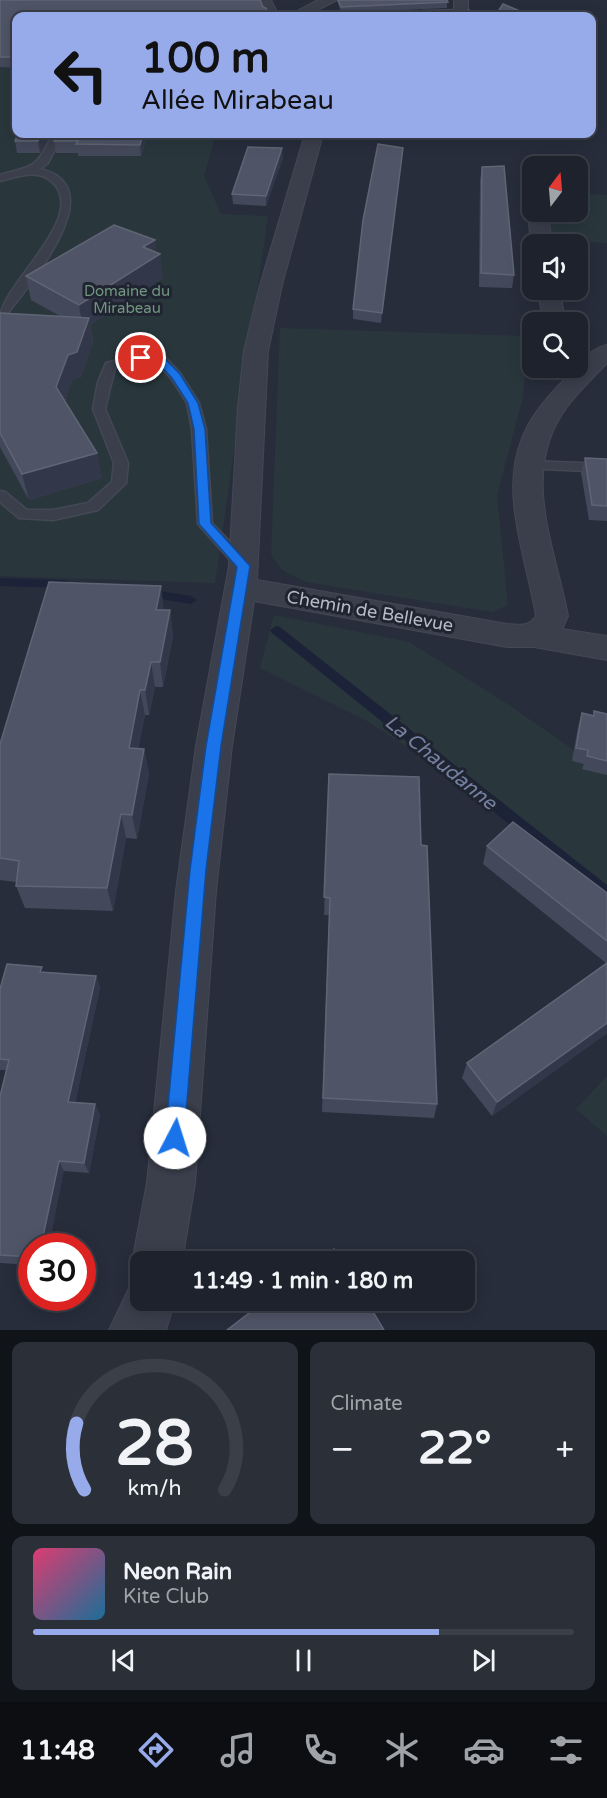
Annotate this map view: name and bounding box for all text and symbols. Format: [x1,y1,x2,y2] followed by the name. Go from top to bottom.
[141,33,270,84] text: 100 m
[42,36,120,114] icon: left
[141,84,334,117] text: Allée Mirabeau
[522,156,588,222] north arrow
[522,156,588,378] map controls
[522,234,588,300] button: sound
[84,282,170,317] park label: Domaine du Mirabeau
[522,312,588,378] button: search
[115,332,166,383] pin
[124,341,157,374] icon: arrive
[285,586,455,636] street label: Chemin de Bellevue
[380,710,502,816] water label: La Chaudanne
[143,1106,207,1170] position arrow
[18,1233,96,1311] speed limit sign: 30
[192,1268,413,1294] text: 11:49 · 1 min · 180 m
[331,1392,403,1416] text: Climate
[116,1407,194,1482] text: 28
[418,1422,491,1476] text: 22°
[331,1430,354,1469] text: −
[555,1430,574,1469] text: +
[128,1475,182,1501] text: km/h
[123,1559,232,1585] text: Neon Rain
[123,1585,209,1609] text: Kite Club
[107,1644,140,1677] icon: previous
[287,1644,320,1677] icon: pause
[467,1644,500,1677] icon: next
[135,1729,177,1771] icon: directions
[217,1729,259,1771] icon: music
[299,1729,341,1771] icon: phone
[381,1729,423,1771] icon: climate
[463,1729,505,1771] icon: car
[545,1729,587,1771] icon: filters
[20,1734,95,1767] text: 11:48

